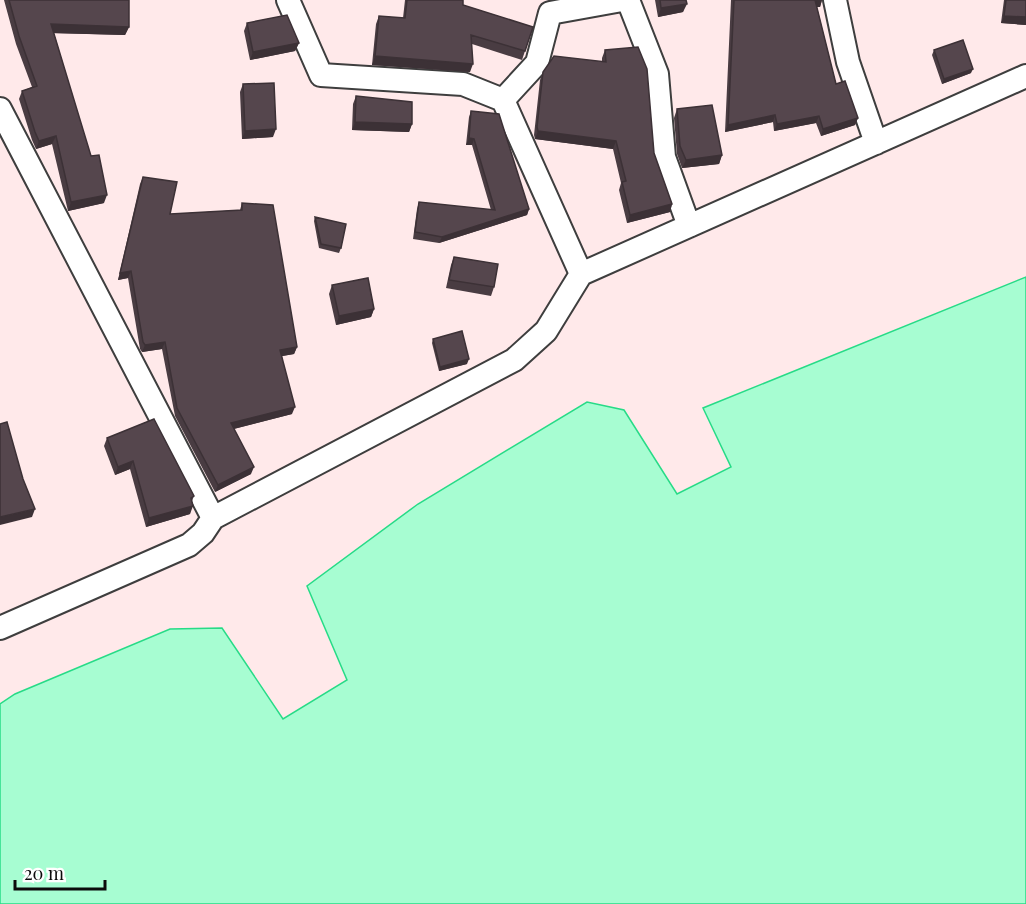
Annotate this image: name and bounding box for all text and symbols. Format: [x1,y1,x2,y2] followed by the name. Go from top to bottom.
[15,853,105,891] scale bar
[24,861,64,885] text: 20 m

